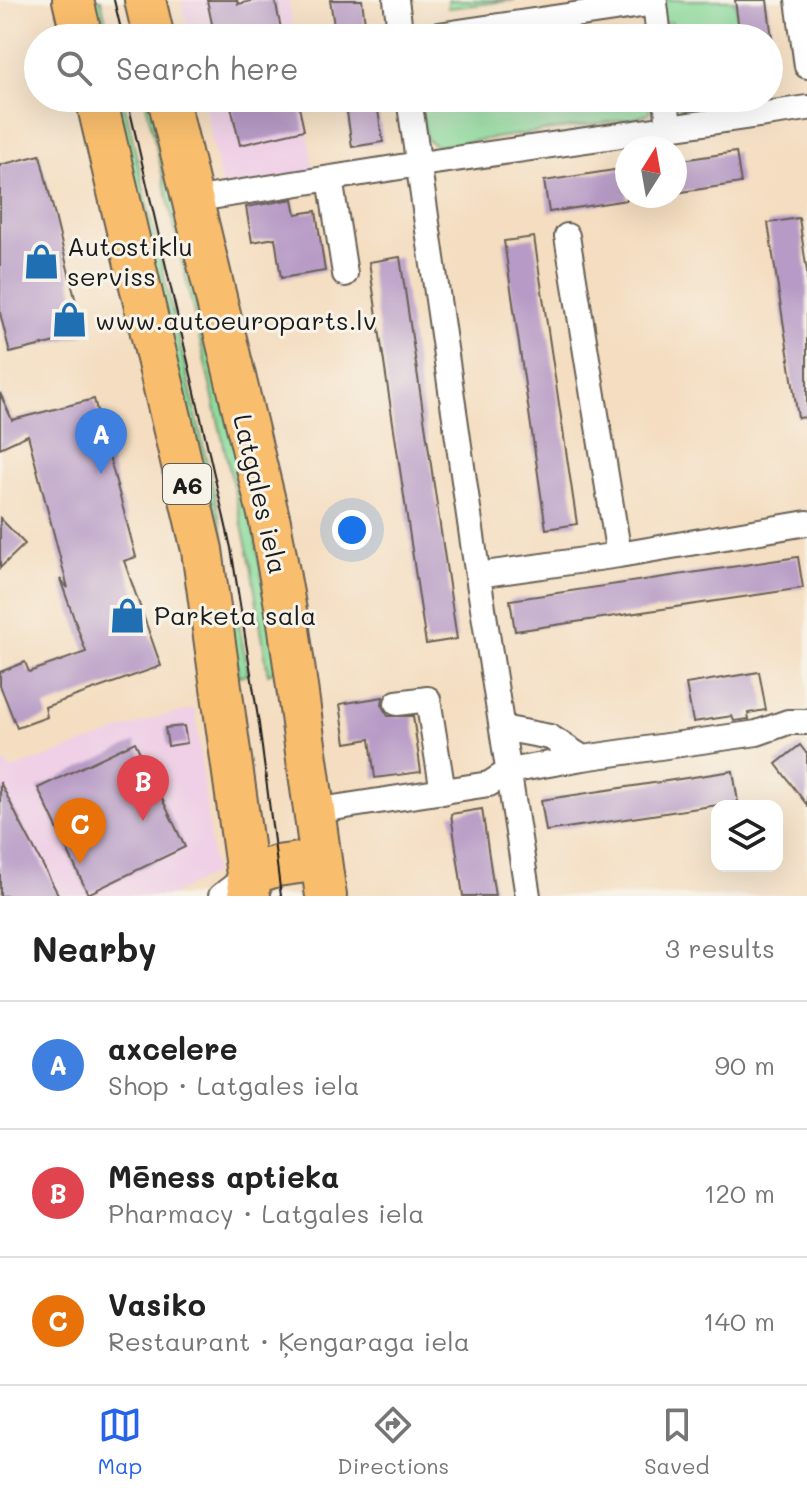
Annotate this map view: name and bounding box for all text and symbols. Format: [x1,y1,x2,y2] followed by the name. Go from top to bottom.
[24,24,783,112] search box
[52,46,96,90] icon: search
[116,48,299,88] text: Search here
[615,136,687,208] north arrow
[67,229,193,293] place label: Autostiklu serviss
[22,242,60,280] shop icon: Autostiklu serviss
[50,301,88,339] shop icon: www.autoeuroparts.lv
[95,303,377,337] place label: www.autoeuroparts.lv
[75,408,127,474] pin: A
[226,411,296,577] street label: Latgales iela
[163,464,211,504] road number: A6
[332,510,372,550] your location
[109,596,147,634] shop icon: Parketa sala
[154,598,317,632] place label: Parketa sala
[117,755,169,821] pin: B
[54,798,106,864] pin: C
[711,800,783,872] map controls
[711,800,783,872] button: layers
[32,926,157,971] text: Nearby
[665,931,775,965] text: 3 results
[108,1028,238,1068] text: axcelere
[49,1048,67,1082] text: A
[715,1048,775,1082] text: 90 m
[108,1068,360,1102] text: Shop · Latgales iela
[108,1156,340,1196] text: Mēness aptieka
[49,1176,67,1210] text: B
[704,1176,775,1210] text: 120 m
[108,1196,425,1230] text: Pharmacy · Latgales iela
[108,1284,206,1324] text: Vasiko
[48,1304,68,1338] text: C
[703,1304,775,1338] text: 140 m
[108,1324,470,1358] text: Restaurant · Ķengaraga iela
[98,1403,142,1480] tab: Map
[337,1403,449,1480] tab: Directions
[644,1403,709,1480] tab: Saved

